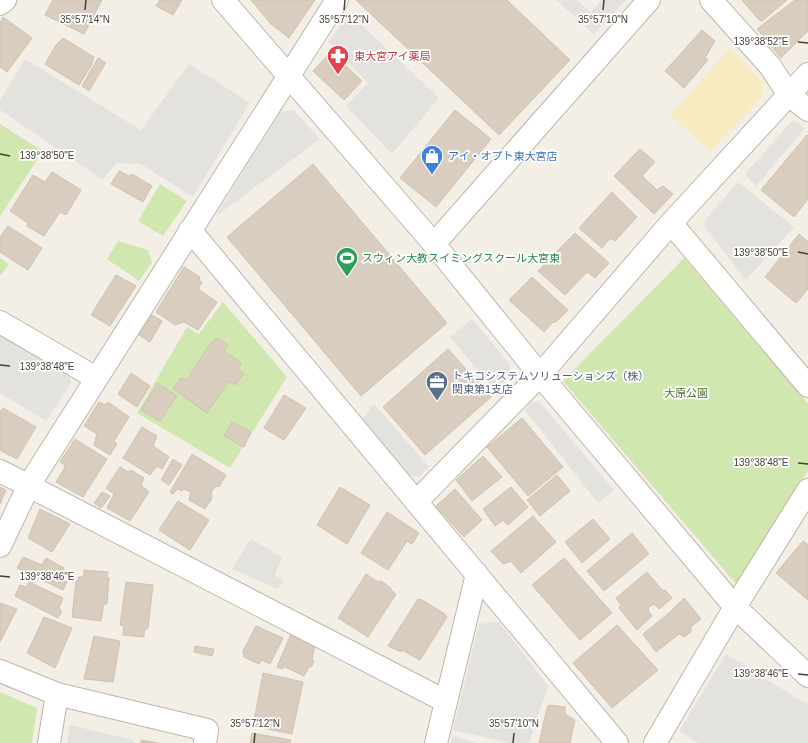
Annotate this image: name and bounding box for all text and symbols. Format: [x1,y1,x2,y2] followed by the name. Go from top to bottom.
[60,14,110,25] text: 35°57'14"N
[319,14,369,25] text: 35°57'12"N
[578,14,628,25] text: 35°57'10"N
[733,36,789,47] text: 139°38'52"E
[325,43,351,76] pharmacy icon: 東大宮アイ薬局
[354,50,430,62] place label: 東大宮アイ薬局
[419,143,445,176] shop icon: アイ・オプト東大宮店
[19,150,75,161] text: 139°38'50"E
[448,150,557,162] place label: アイ・オプト東大宮店
[334,245,360,278] sports icon: スウィン大教スイミングスクール大宮東
[733,247,789,258] text: 139°38'50"E
[362,252,560,264] place label: スウィン大教スイミングスクール大宮東
[19,361,75,372] text: 139°38'48"E
[424,369,450,402] office icon: トキコシステムソリューションズ（株） 関東第1支店
[452,370,649,395] place label: トキコシステムソリューションズ（株） 関東第1支店
[664,387,708,399] park label: 大原公園
[733,457,789,468] text: 139°38'48"E
[19,571,75,582] text: 139°38'46"E
[733,668,789,679] text: 139°38'46"E
[230,718,280,729] text: 35°57'12"N
[489,718,539,729] text: 35°57'10"N

